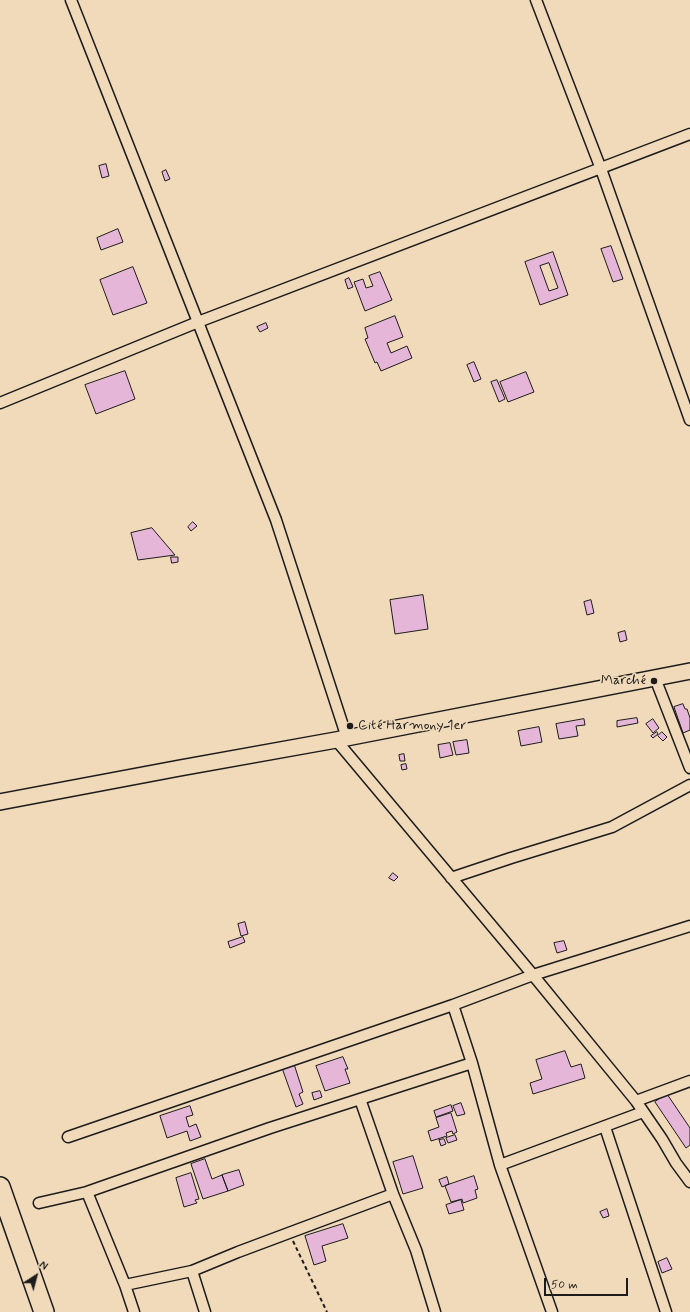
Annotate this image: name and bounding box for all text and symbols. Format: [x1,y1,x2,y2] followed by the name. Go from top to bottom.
[601,673,646,689] place label: Marché
[649,676,659,686] marker: Marché
[358,718,466,734] place label: Cité Harmony 1er
[345,721,355,731] marker: Cité Harmony 1er
[16,1256,56,1296] north arrow
[36,1258,50,1274] text: N
[546,1270,630,1296] scale bar
[551,1277,578,1293] text: 50 m

